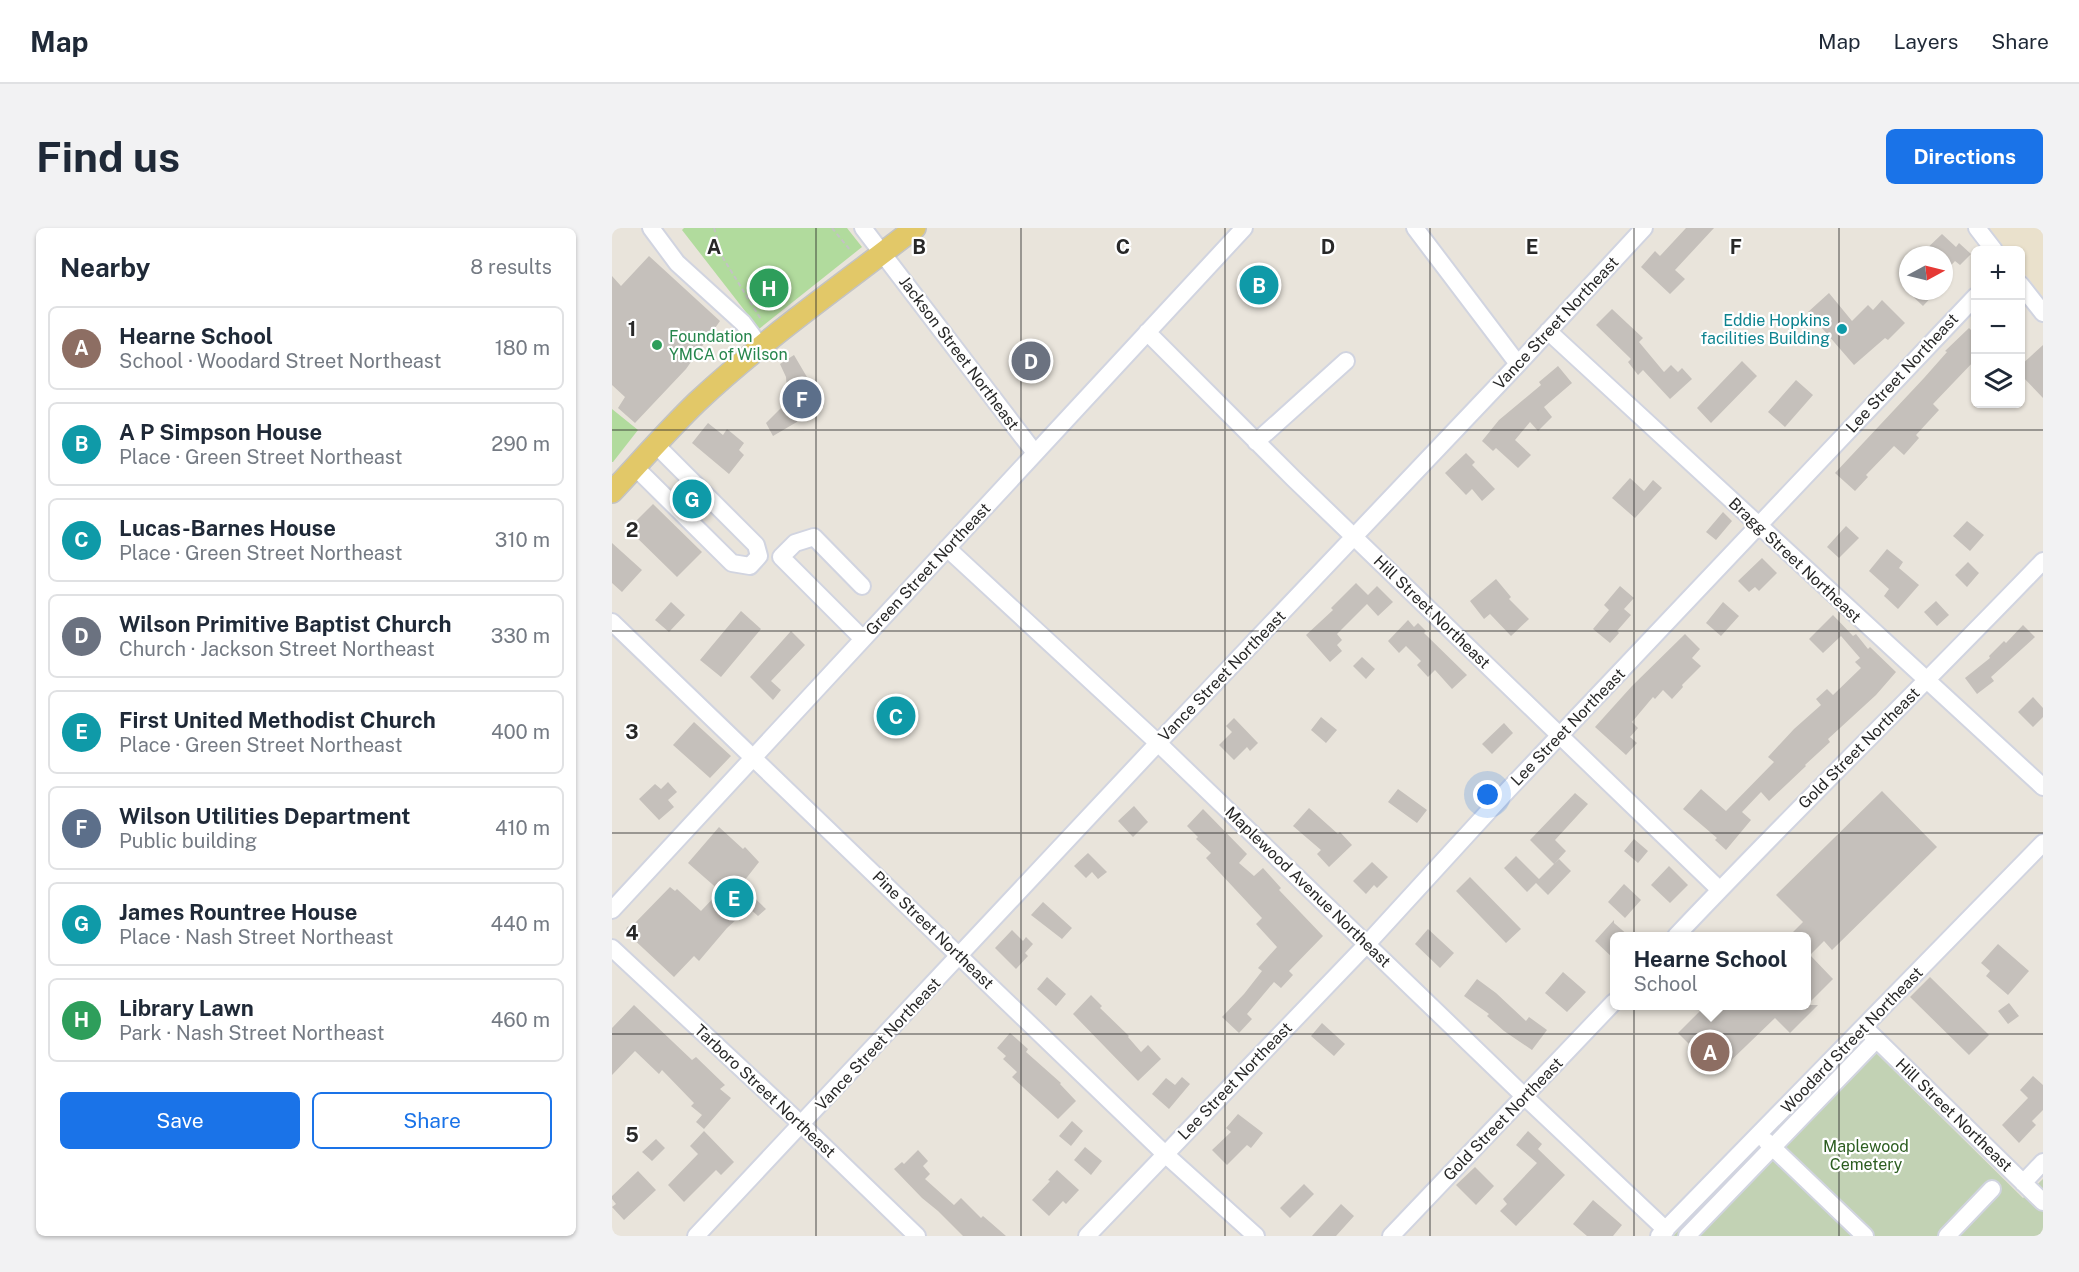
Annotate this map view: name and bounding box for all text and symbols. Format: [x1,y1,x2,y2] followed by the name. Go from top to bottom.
[30,25,89,58] text: Map
[1818,29,1861,54] text: Map
[1894,29,1958,54] text: Layers
[1991,29,2049,54] text: Share
[1886,129,2043,184] button: Directions
[36,132,180,181] text: Find us
[707,235,721,259] text: A
[912,235,926,259] text: B
[1116,235,1130,259] text: C
[1321,235,1335,259] text: D
[1526,235,1538,259] text: E
[1730,235,1742,259] text: F
[1899,246,1953,300] north arrow
[1971,246,2025,408] map controls
[1971,246,2025,300] button: +
[60,252,150,283] text: Nearby
[1490,253,1622,393] street label: Vance Street Northeast
[470,255,552,279] text: 8 results
[1240,262,1278,308] pin: B
[750,266,788,310] pin: H
[895,272,1023,434] street label: Jackson Street Northeast
[1971,300,2025,354] button: −
[1842,310,1962,436] street label: Lee Street Northeast
[1701,311,1830,348] place label: Eddie Hopkins facilities Building
[628,317,636,341] text: 1
[1835,322,1849,336] marker: Eddie Hopkins facilities Building
[119,323,273,349] text: Hearne School
[669,327,788,364] place label: Foundation YMCA of Wilson
[74,336,89,360] text: A
[495,336,550,360] text: 180 m
[650,338,664,352] marker: Foundation YMCA of Wilson
[1012,338,1050,384] pin: D
[119,349,441,373] text: School · Woodard Street Northeast
[1971,354,2025,408] button: layers
[782,376,822,422] pin: F
[119,419,322,445] text: A P Simpson House
[75,432,88,456] text: B
[491,432,550,456] text: 290 m
[119,445,403,469] text: Place · Green Street Northeast
[672,476,712,522] pin: G
[1725,494,1865,626] street label: Bragg Street Northeast
[862,499,994,639] street label: Green Street Northeast
[119,515,336,541] text: Lucas-Barnes House
[626,518,638,542] text: 2
[74,528,89,552] text: C
[495,528,550,552] text: 310 m
[119,541,403,565] text: Place · Green Street Northeast
[1370,551,1494,673] street label: Hill Street Northeast
[1155,607,1289,745] street label: Vance Street Northeast
[119,611,451,637] text: Wilson Primitive Baptist Church
[74,624,89,648] text: D
[491,624,550,648] text: 330 m
[119,637,435,661] text: Church · Jackson Street Northeast
[1507,664,1629,790] street label: Lee Street Northeast
[1794,683,1924,813] street label: Gold Street Northeast
[876,694,916,738] pin: C
[119,707,436,733] text: First United Methodist Church
[75,720,88,744] text: E
[491,720,550,744] text: 400 m
[625,720,639,744] text: 3
[119,733,403,757] text: Place · Green Street Northeast
[1473,780,1502,809] your location
[119,803,410,829] text: Wilson Utilities Department
[1221,803,1395,971] street label: Maplewood Avenue Northeast
[75,816,88,840] text: F
[495,816,550,840] text: 410 m
[119,829,257,853] text: Public building
[868,867,998,993] street label: Pine Street Northeast
[714,876,754,920] pin: E
[119,899,357,925] text: James Rountree House
[74,912,89,936] text: G
[490,912,550,936] text: 440 m
[625,921,639,945] text: 4
[119,925,394,949] text: Place · Nash Street Northeast
[1610,932,1811,1010] popup
[1633,946,1788,972] text: Hearne School
[1777,963,1927,1117] street label: Woodard Street Northeast
[1633,972,1698,996] text: School
[812,974,944,1114] street label: Vance Street Northeast
[119,995,254,1021] text: Library Lawn
[74,1008,89,1032] text: H
[491,1008,550,1032] text: 460 m
[1174,1018,1296,1144] street label: Lee Street Northeast
[119,1021,385,1045] text: Park · Nash Street Northeast
[690,1021,840,1161] street label: Tarboro Street Northeast
[1690,1030,1730,1074] pin: A
[1439,1054,1567,1184] street label: Gold Street Northeast
[1892,1054,2016,1176] street label: Hill Street Northeast
[60,1092,300,1149] button: Save
[312,1092,552,1149] button: Share
[625,1123,639,1147] text: 5
[1823,1137,1909,1174] park label: Maplewood Cemetery

